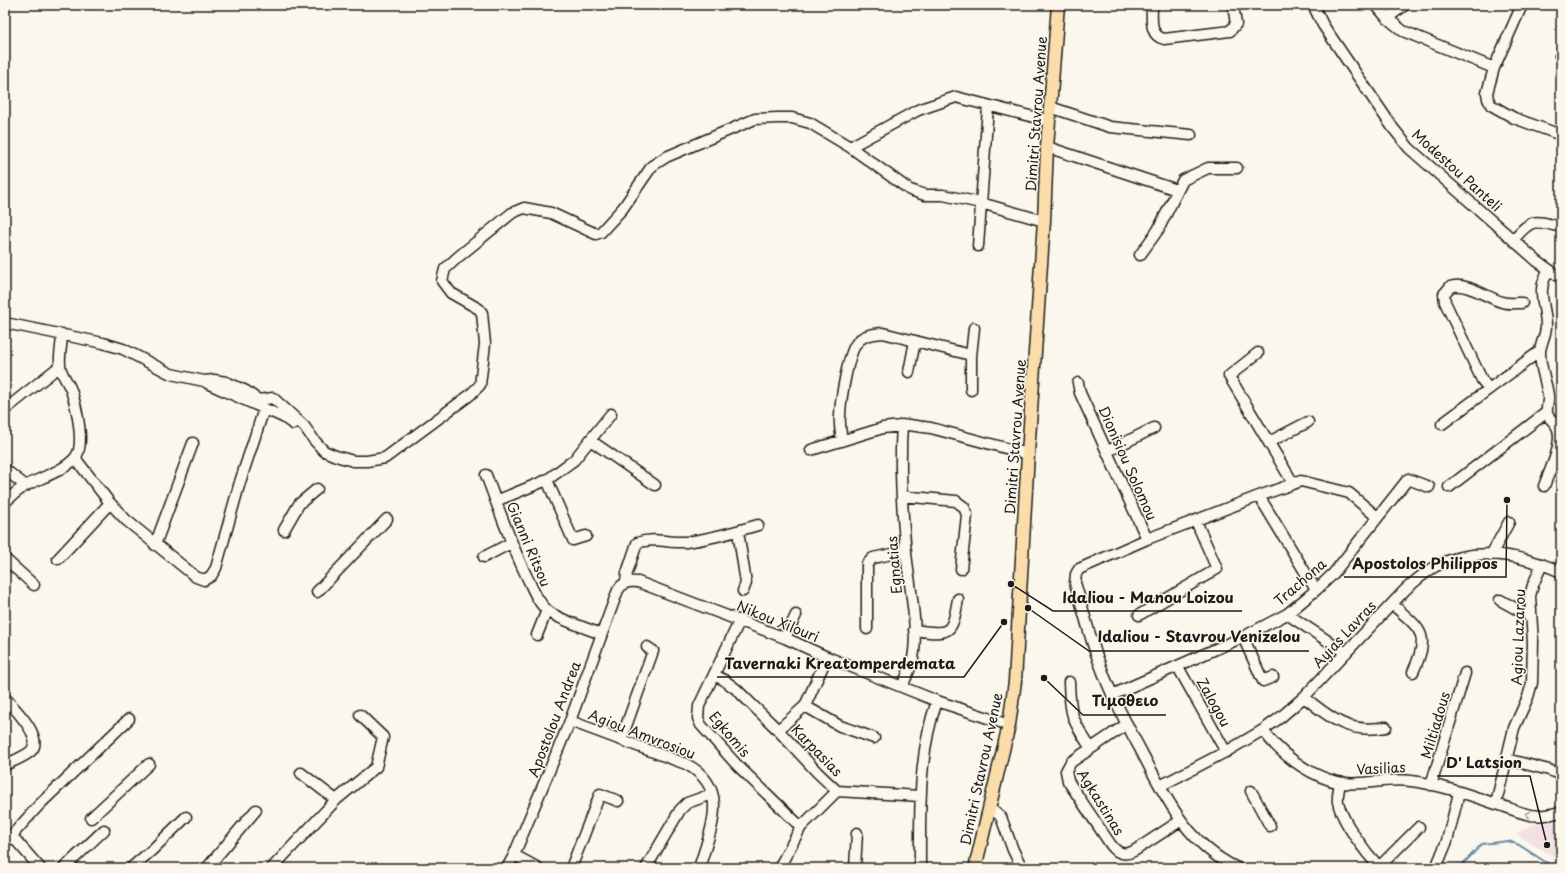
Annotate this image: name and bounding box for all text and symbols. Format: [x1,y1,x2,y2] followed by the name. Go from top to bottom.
[1020,35,1052,192] street label: Dimitri Stavrou Avenue
[1407,124,1507,216] street label: Modestou Panteli
[999,358,1031,515] street label: Dimitri Stavrou Avenue
[1093,402,1163,524] street label: Dionisiou Solomou
[502,498,556,590] street label: Gianni Ritsou
[881,535,907,595] street label: Egnatias
[1344,550,1506,577] callout: Apostolos Philippos
[1352,551,1498,574] text: Apostolos Philippos
[1269,553,1331,611] street label: Trachona
[1053,584,1242,611] callout: Idaliou - Manou Loizou
[1062,585,1234,608] text: Idaliou - Manou Loizou
[1506,588,1530,686] street label: Agiou Lazarou
[734,595,822,647] street label: Nikou Xilouri
[1307,596,1381,672] street label: Ayias Lavras
[1089,624,1309,651] callout: Idaliou - Stavrou Venizelou
[1098,624,1300,647] text: Idaliou - Stavrou Venizelou
[717,650,964,677] callout: Tavernaki Kreatomperdemata
[725,651,956,674] text: Tavernaki Kreatomperdemata
[522,658,586,780] street label: Apostolou Andrea
[1192,673,1236,731] street label: Zalogou
[1083,688,1166,715] callout: Τιμοθειο
[1092,688,1158,711] text: Τιμοθειο
[1415,689,1455,761] street label: Miltiadous
[955,690,1008,847] street label: Dimitri Stavrou Avenue
[585,704,699,764] street label: Agiou Amvrosiou
[705,706,755,762] street label: Egkomis
[787,719,847,781] street label: Karpasias
[1437,749,1530,776] callout: D' Latsion
[1446,750,1522,773] text: D' Latsion
[1356,756,1406,780] street label: Vasilias
[1072,765,1130,839] street label: Agkastinas
[1525,810,1532,819] one-way arrow

